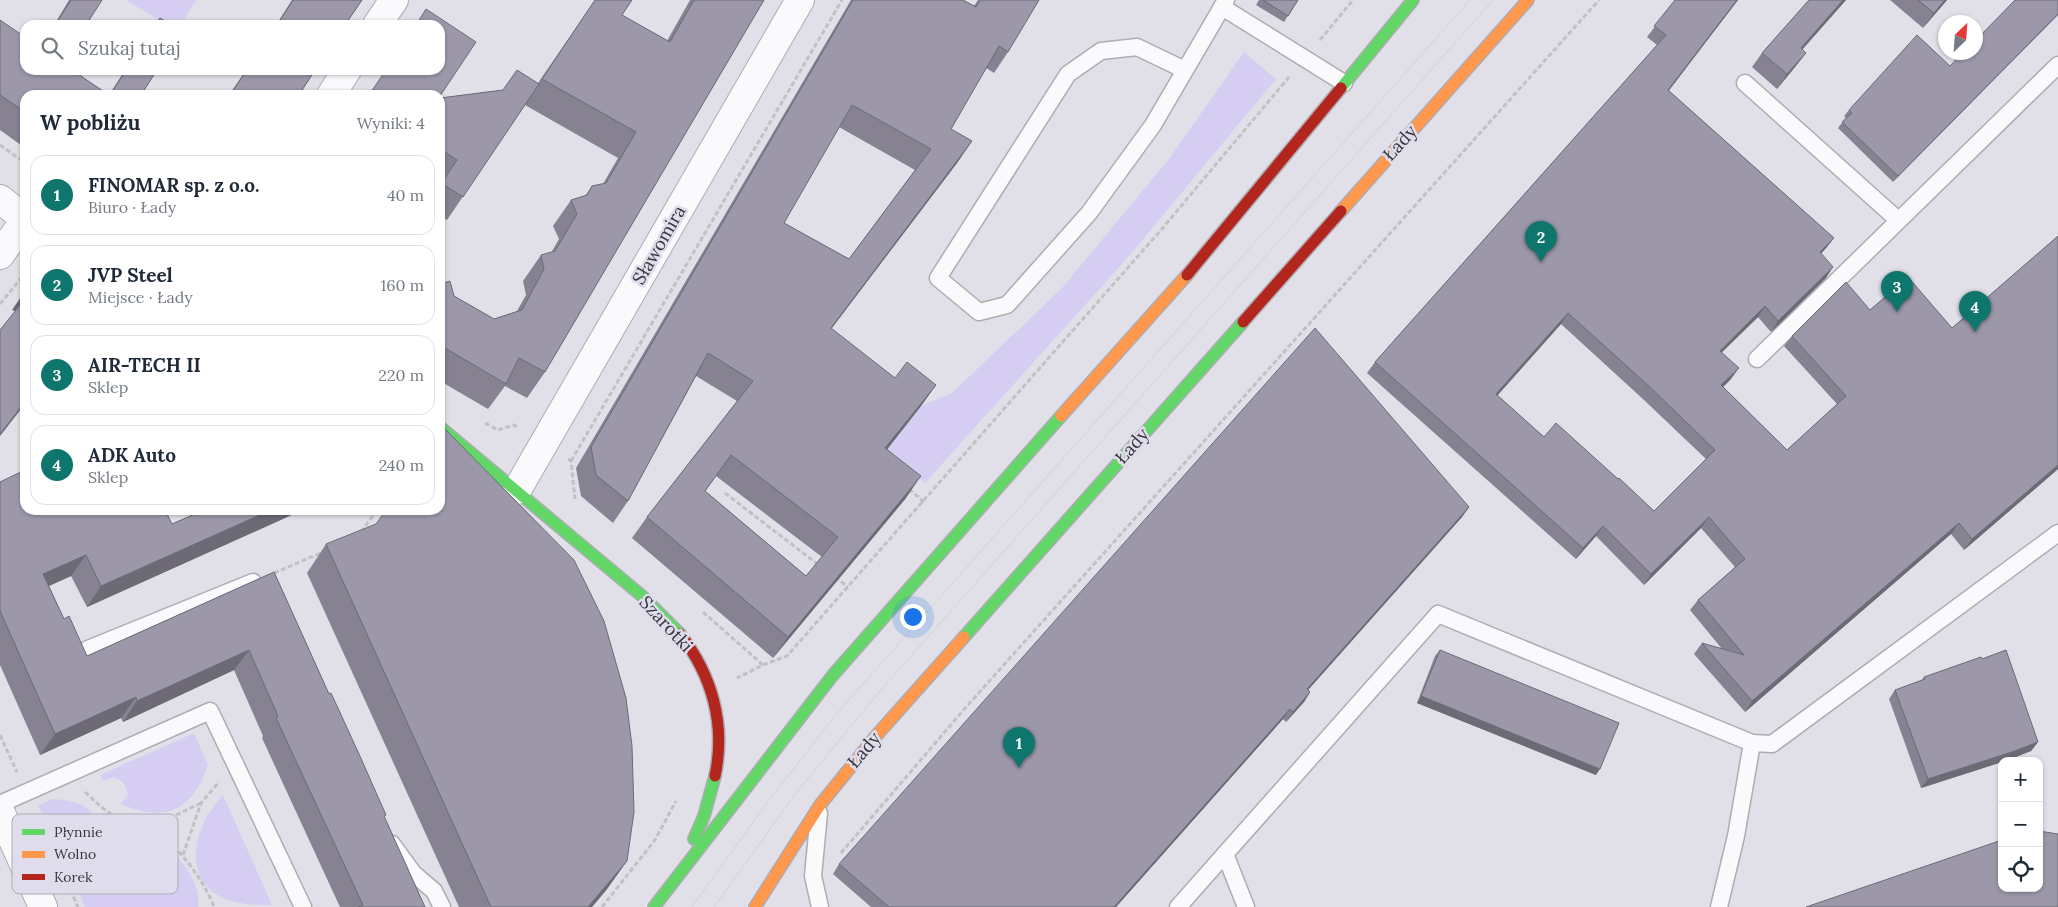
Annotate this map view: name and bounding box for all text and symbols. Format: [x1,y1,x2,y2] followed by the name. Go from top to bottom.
[1938,15,1983,60] north arrow
[20,20,445,75] search box
[38,34,66,62] icon: search
[78,36,181,60] text: Szukaj tutaj
[40,109,140,136] text: W pobliżu
[357,113,425,133] text: Wyniki: 4
[1378,120,1422,165] street label: Łady
[88,173,259,197] text: FINOMAR sp. z o.o.
[54,185,60,205] text: 1
[387,185,424,205] text: 40 m
[88,197,176,217] text: Biuro · Łady
[627,201,690,288] street label: Sławomira
[1525,221,1557,262] pin: 2
[88,263,173,287] text: JVP Steel
[1881,271,1913,312] pin: 3
[53,275,61,295] text: 2
[380,275,424,295] text: 160 m
[88,287,193,307] text: Miejsce · Łady
[1959,291,1991,332] pin: 4
[88,353,201,377] text: AIR-TECH II
[53,365,61,385] text: 3
[378,365,424,385] text: 220 m
[88,377,128,397] text: Sklep
[1110,423,1154,468] street label: Łady
[88,443,176,467] text: ADK Auto
[53,455,61,475] text: 4
[379,455,424,475] text: 240 m
[88,467,128,487] text: Sklep
[635,591,698,657] street label: Szarotki
[900,604,926,630] your location
[842,726,886,772] street label: Łady
[1003,727,1035,768] pin: 1
[1998,757,2043,892] map controls
[1998,757,2043,802] button: +
[1998,802,2043,847] button: −
[12,814,178,894] legend
[54,823,103,841] text: Płynnie
[54,845,96,863] text: Wolno
[1998,847,2043,892] button: locate
[54,868,93,886] text: Korek

